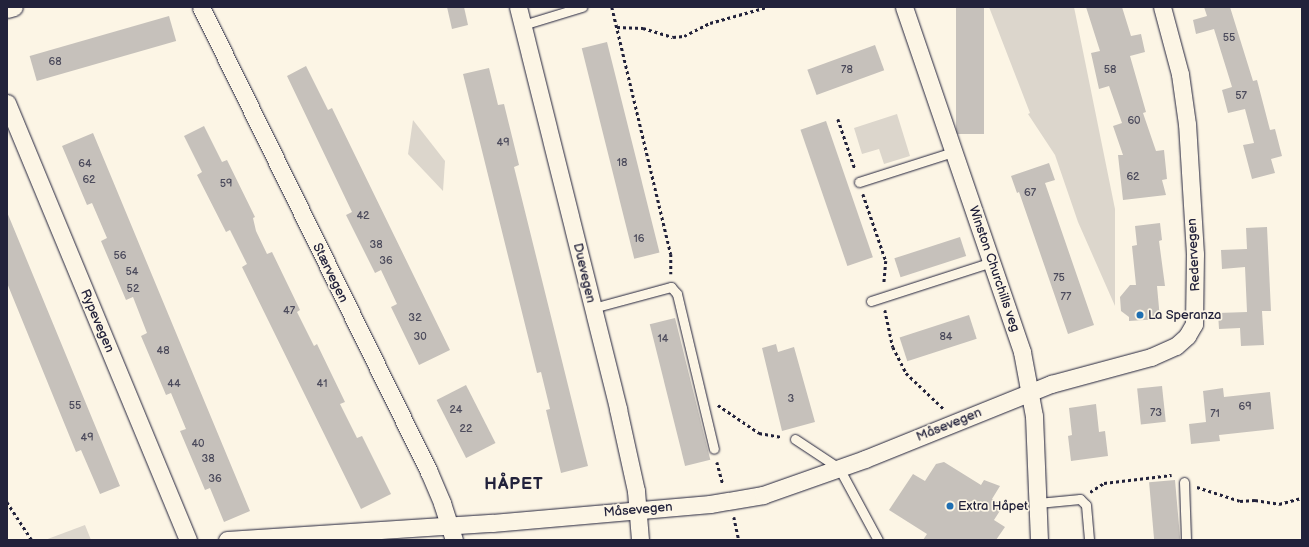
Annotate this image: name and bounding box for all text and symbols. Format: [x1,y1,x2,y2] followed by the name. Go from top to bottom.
[1223,31,1235,45] house number: 55
[48,55,62,69] house number: 68
[841,63,853,77] house number: 78
[1104,63,1116,77] house number: 58
[1235,89,1247,103] house number: 57
[1127,114,1141,128] house number: 60
[496,136,510,150] house number: 49
[617,156,627,170] house number: 18
[78,157,92,171] house number: 64
[1126,170,1140,184] house number: 62
[82,173,96,187] house number: 62
[220,177,232,191] house number: 59
[1024,186,1036,200] house number: 67
[965,204,1023,334] street label: Winston Churchills veg
[356,209,370,223] house number: 42
[1184,218,1204,292] street label: Redervegen
[634,232,644,246] house number: 16
[369,238,383,252] house number: 38
[309,241,351,305] street label: Stærvegen
[570,242,598,304] street label: Duevegen
[113,249,127,263] house number: 56
[379,254,393,268] house number: 36
[125,265,139,279] house number: 54
[1053,271,1065,285] house number: 75
[127,282,139,296] house number: 52
[77,287,117,355] street label: Rypevegen
[1061,290,1071,304] house number: 77
[283,304,295,318] house number: 47
[1148,307,1222,323] place label: La Speranza
[1135,310,1145,320] marker: La Speranza
[408,311,422,325] house number: 32
[413,330,427,344] house number: 30
[939,330,953,344] house number: 84
[658,332,668,346] house number: 14
[156,344,170,358] house number: 48
[167,377,181,391] house number: 44
[317,377,327,391] house number: 41
[788,392,794,406] house number: 3
[69,399,81,413] house number: 55
[1238,400,1252,414] house number: 69
[449,403,463,417] house number: 24
[914,405,984,445] street label: Måsevegen
[1150,406,1162,420] house number: 73
[1210,407,1220,421] house number: 71
[460,422,472,436] house number: 22
[80,431,94,445] house number: 49
[191,437,205,451] house number: 40
[201,452,215,466] house number: 38
[208,472,222,486] house number: 36
[484,475,544,495] district label: HÅPET
[958,498,1028,514] place label: Extra Håpet
[603,499,673,521] street label: Måsevegen
[945,501,955,511] marker: Extra Håpet

